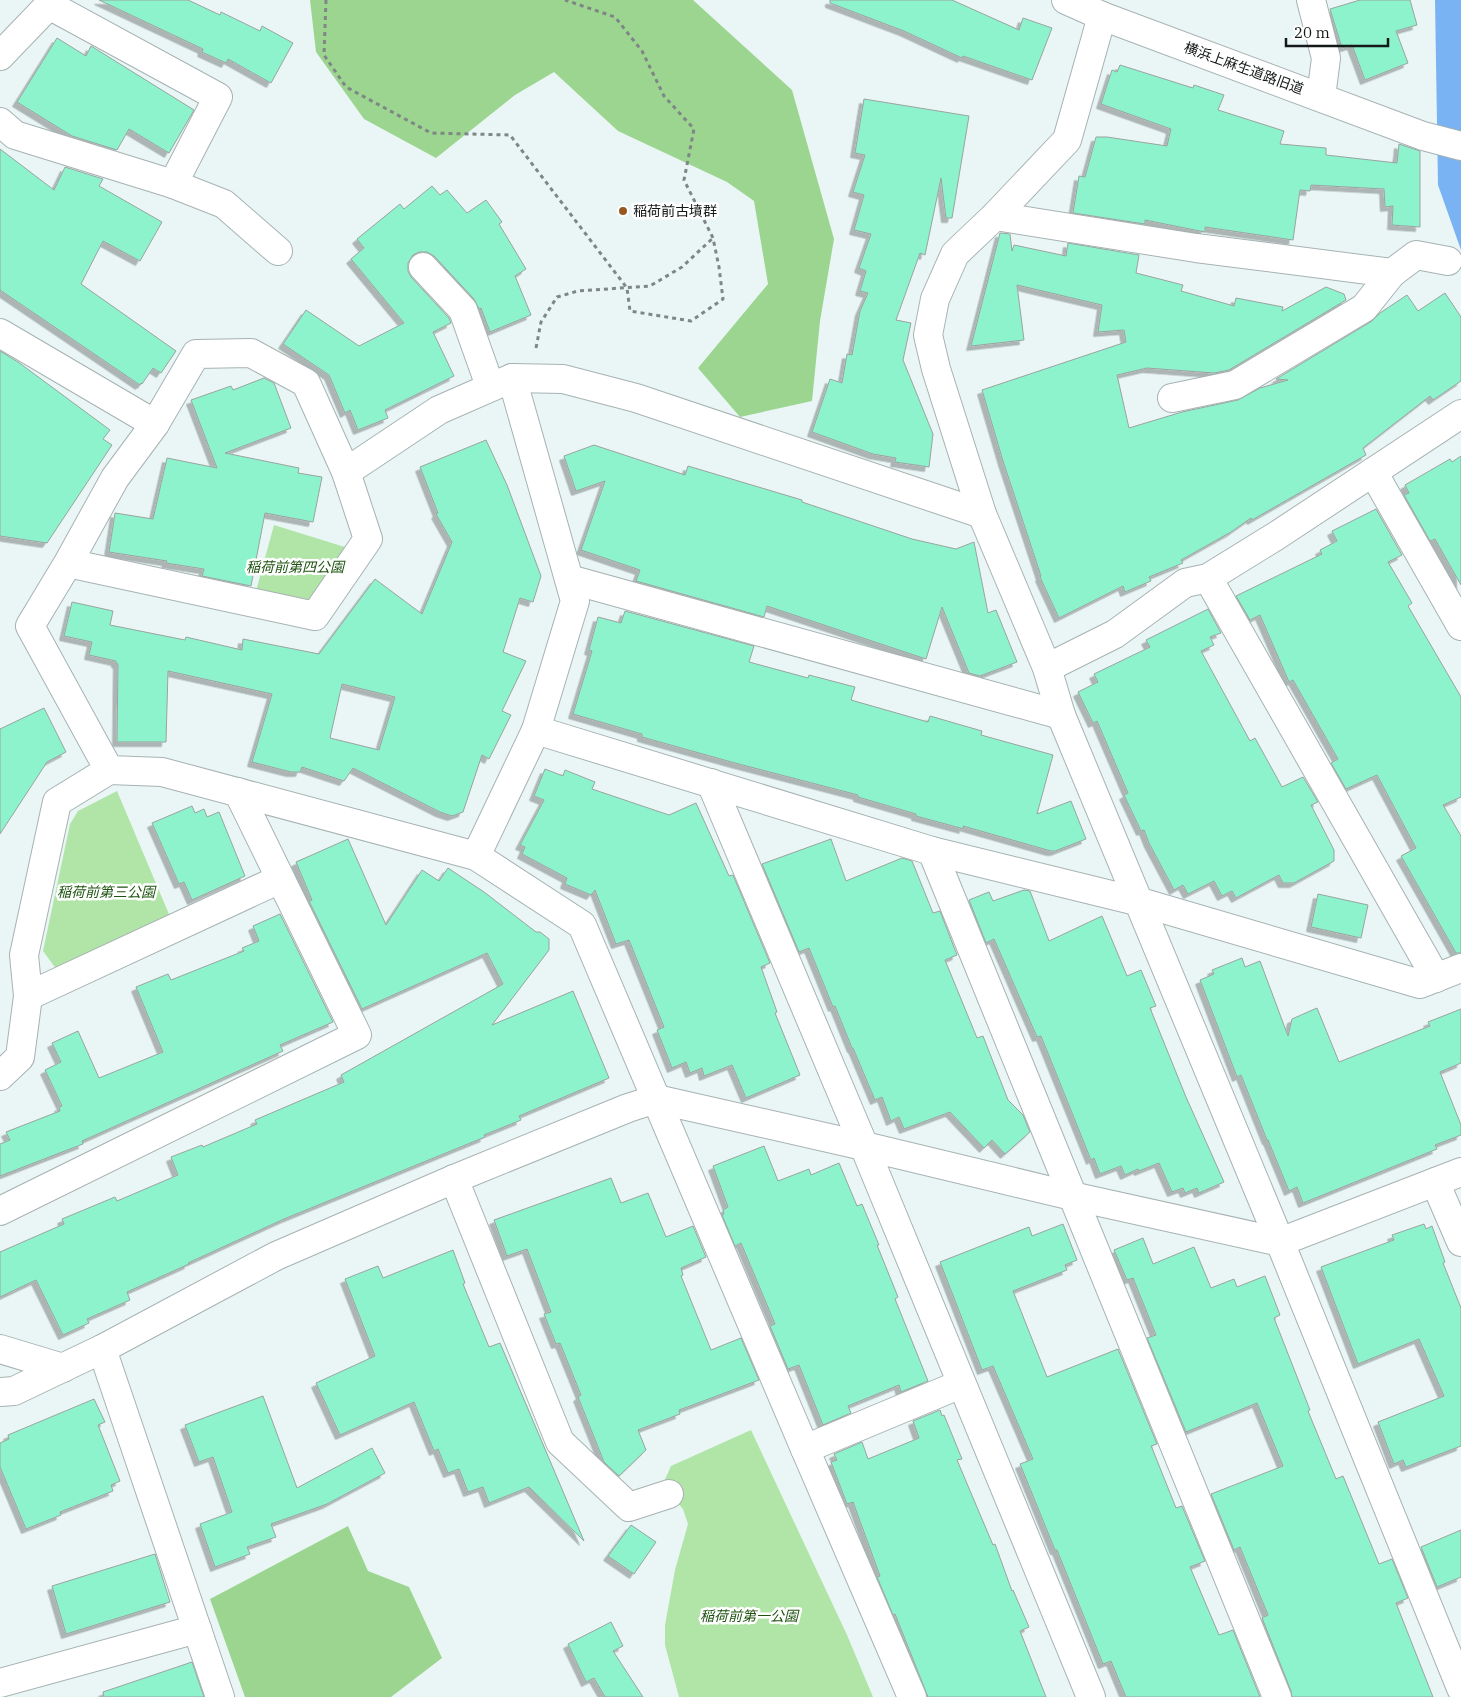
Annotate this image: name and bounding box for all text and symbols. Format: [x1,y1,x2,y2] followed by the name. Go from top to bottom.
[1286,15,1388,47] scale bar
[1294,23,1330,42] text: 20 m
[1182,38,1306,98] street label: 横浜上麻生道路旧道
[633,202,717,220] place label: 稲荷前古墳群
[617,205,629,217] marker: 稲荷前古墳群
[246,558,346,576] park label: 稲荷前第四公園
[57,883,157,901] park label: 稲荷前第三公園
[700,1607,800,1625] park label: 稲荷前第一公園

